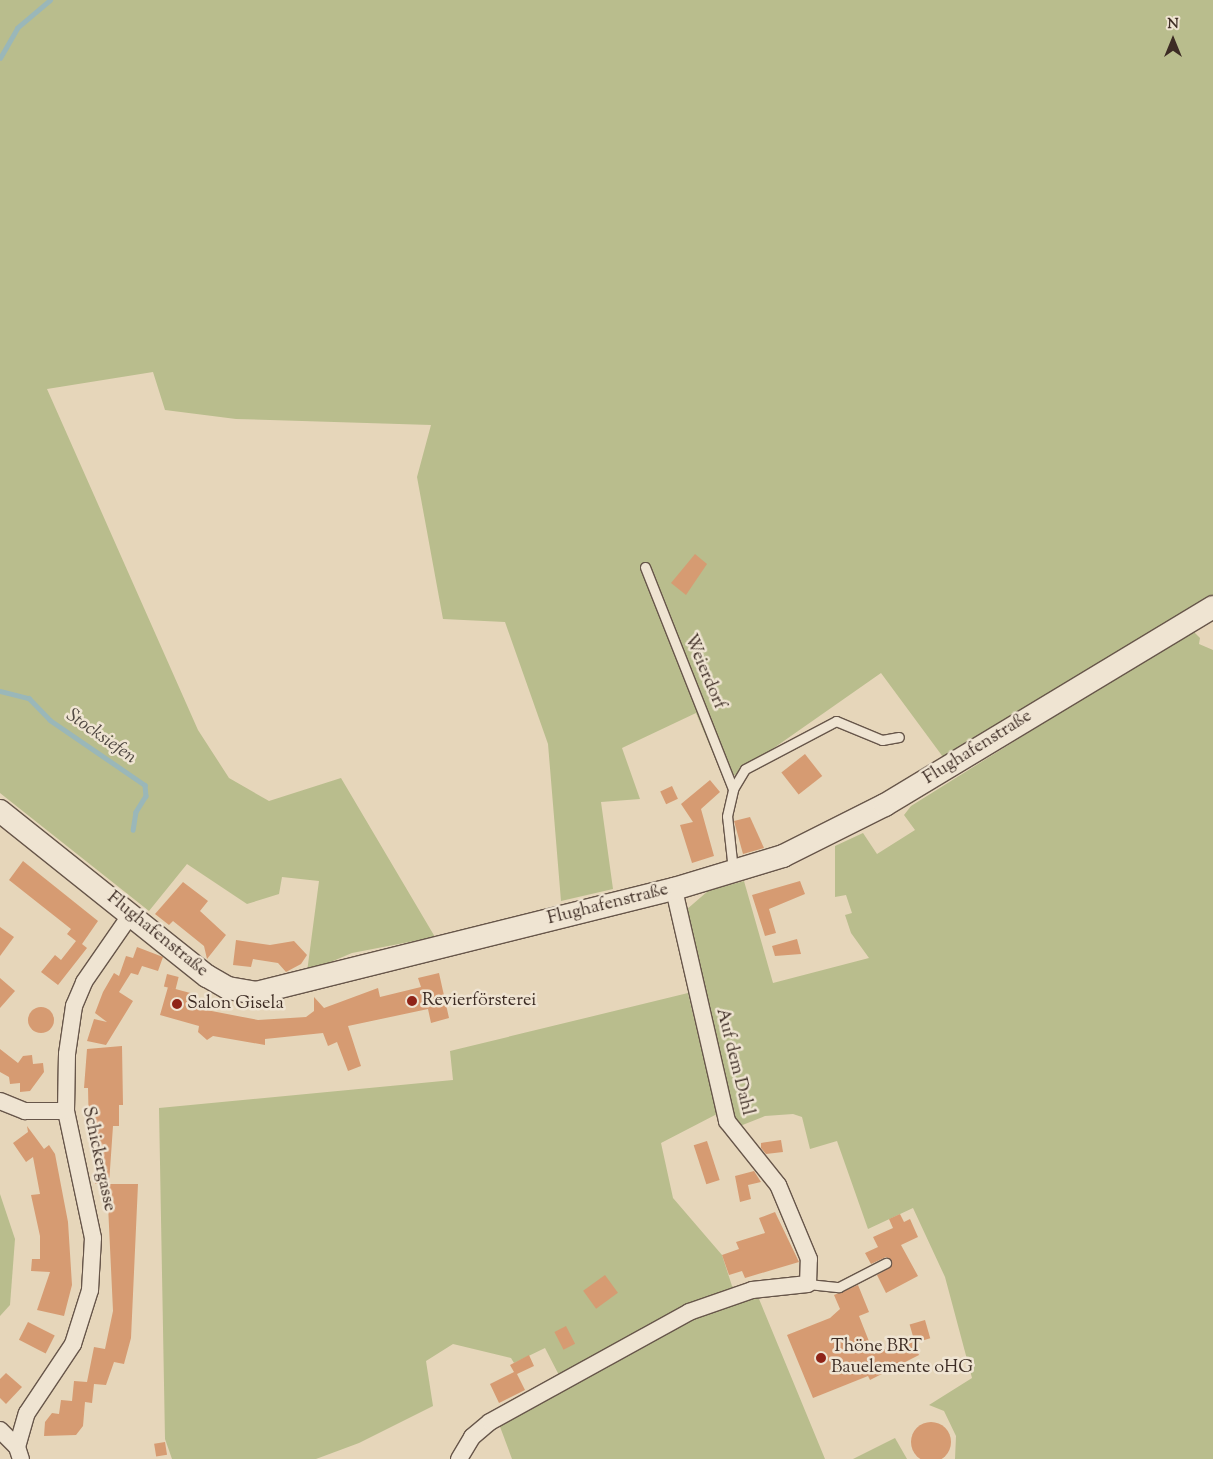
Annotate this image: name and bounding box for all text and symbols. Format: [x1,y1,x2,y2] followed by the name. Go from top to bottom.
[1148,15,1198,65] north arrow
[1167,15,1179,35] text: N
[679,631,729,713] street label: Weierdorf
[61,705,141,769] water label: Stocksiefen
[920,706,1036,790] street label: Flughafenstraße
[545,880,671,930] street label: Flughafenstraße
[102,888,212,982] street label: Flughafenstraße
[422,990,536,1012] place label: Revierförsterei
[187,993,284,1015] place label: Salon Gisela
[406,995,418,1007] marker: Revierförsterei
[171,998,183,1010] marker: Salon Gisela
[710,1006,758,1118] street label: Auf dem Dahl
[76,1105,120,1213] street label: Schickergasse
[831,1337,973,1380] place label: Thöne BRT Bauelemente oHG
[815,1352,827,1364] marker: Thöne BRT Bauelemente oHG

